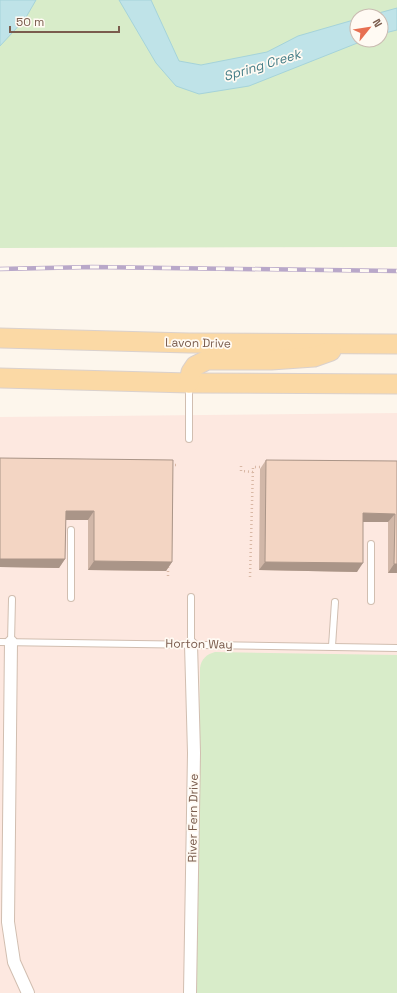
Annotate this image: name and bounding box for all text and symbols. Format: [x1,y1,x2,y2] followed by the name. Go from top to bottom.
[10,8,119,34] scale bar
[349,8,389,48] north arrow
[16,14,44,30] text: 50 m
[370,16,386,30] text: N
[222,45,304,85] water label: Spring Creek
[165,334,231,352] street label: Lavon Drive
[165,635,233,653] street label: Horton Way
[184,774,202,862] street label: River Fern Drive

